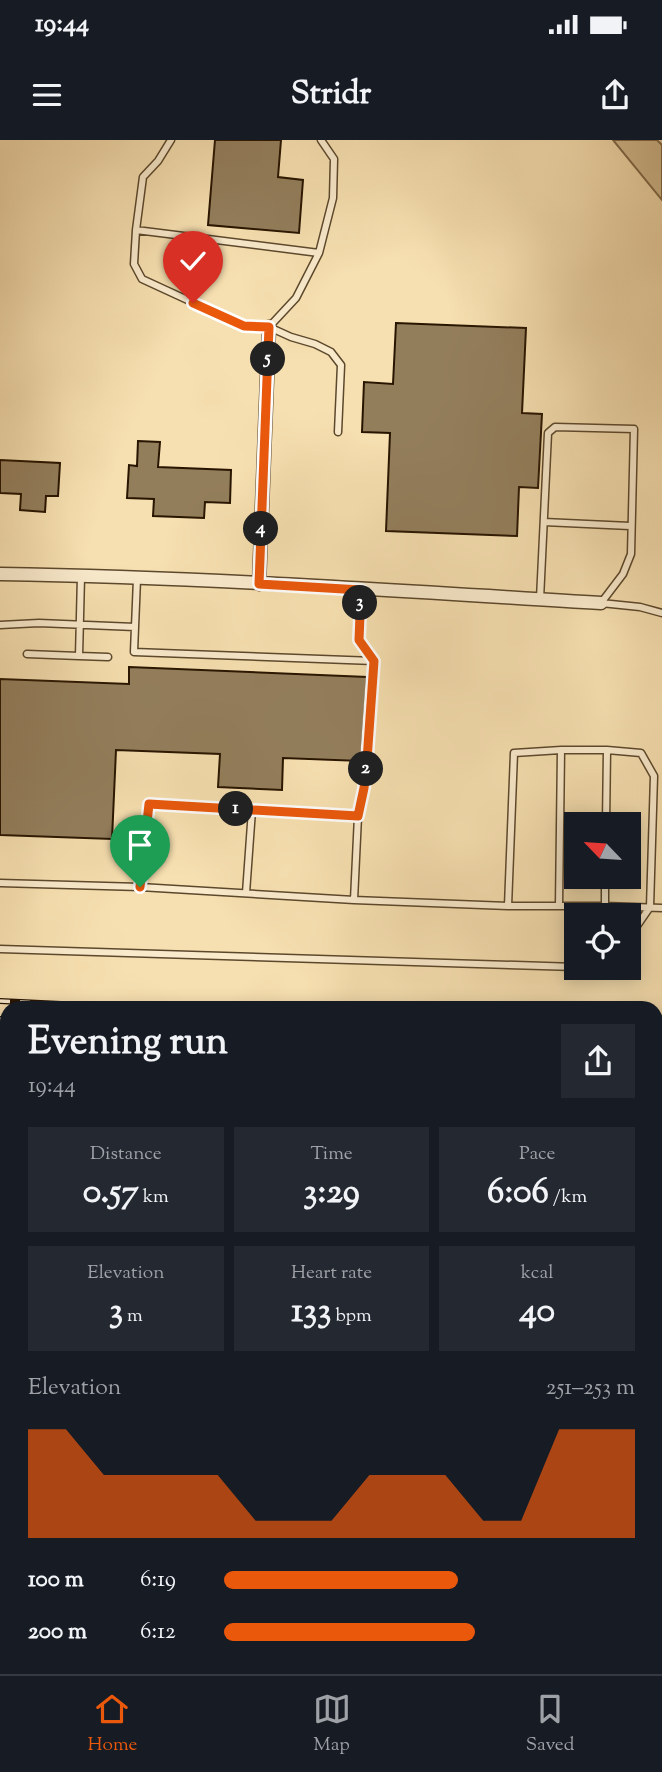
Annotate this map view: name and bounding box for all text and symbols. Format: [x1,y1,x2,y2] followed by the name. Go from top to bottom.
[35,6,89,43] text: 19:44
[291,72,371,118] text: Stridr
[28,76,66,114] icon: menu
[596,76,634,114] icon: share
[163,231,223,303] pin
[174,242,212,280] icon: check
[250,342,286,376] pin: 5
[264,345,271,372] text: 5
[244,512,278,546] pin: 4
[256,515,265,542] text: 4
[342,586,378,620] pin: 3
[356,589,363,616] text: 3
[348,752,384,786] pin: 2
[361,755,370,782] text: 2
[218,792,254,826] pin: 1
[232,795,239,822] text: 1
[564,812,640,889] north arrow
[564,812,641,980] map controls
[110,815,170,887] pin
[121,826,159,864] icon: arrive
[564,903,641,980] button: locate
[28,1017,228,1071] text: Evening run
[561,1024,635,1098] button: share
[28,1070,76,1103] text: 19:44
[90,1141,162,1168] text: Distance
[310,1141,353,1168] text: Time
[519,1141,555,1168] text: Pace
[83,1168,139,1219] text: 0.57
[303,1168,360,1219] text: 3:29
[487,1168,549,1219] text: 6:06
[139,1184,169,1211] text: km
[549,1184,587,1211] text: /km
[87,1260,164,1287] text: Elevation
[291,1260,372,1287] text: Heart rate
[521,1260,553,1287] text: kcal
[109,1287,123,1338] text: 3
[291,1287,331,1338] text: 133
[519,1287,555,1338] text: 40
[123,1303,143,1330] text: m
[331,1303,372,1330] text: bpm
[28,1372,121,1405] text: Elevation
[546,1372,635,1405] text: 251–253 m
[28,1564,84,1597] text: 100 m
[140,1564,176,1597] text: 6:19
[28,1616,87,1649] text: 200 m
[140,1616,176,1649] text: 6:12
[88,1690,137,1759] tab: Home
[313,1690,351,1759] tab: Map
[526,1690,574,1759] tab: Saved

